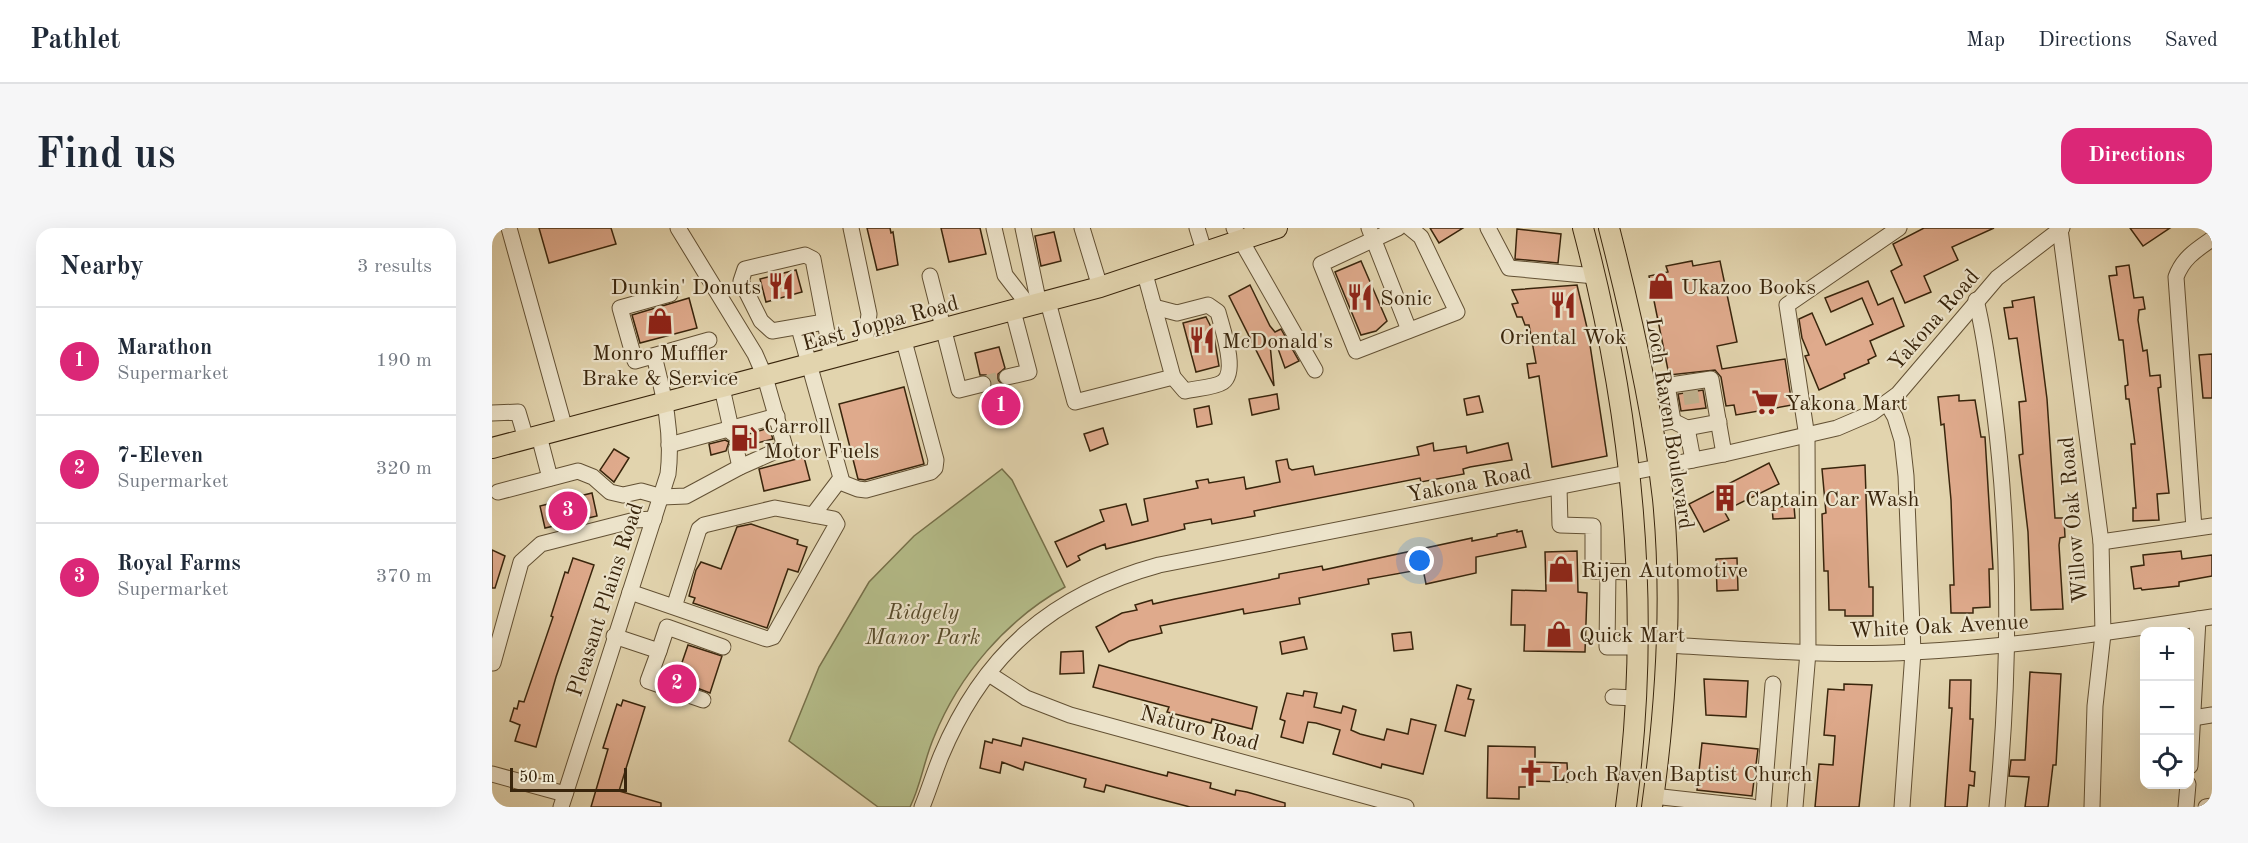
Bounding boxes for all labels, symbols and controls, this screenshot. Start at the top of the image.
text: Pathlet [30,27,121,55]
text: Map [1966,30,2005,51]
text: Directions [2038,30,2132,51]
text: Saved [2165,30,2218,51]
button: Directions [2061,128,2212,184]
text: Find us [36,135,175,177]
text: Nearby [60,254,144,280]
text: 3 results [357,257,432,277]
street label: Yakona Road [1885,266,1984,375]
restaurant icon: Dunkin' Donuts [766,271,796,301]
shop icon: Ukazoo Books [1646,271,1676,301]
place label: Dunkin' Donuts [611,277,761,299]
place label: Ukazoo Books [1681,277,1816,299]
restaurant icon: Sonic [1345,282,1375,312]
place label: Sonic [1380,288,1432,310]
restaurant icon: Oriental Wok [1548,290,1578,320]
street label: East Joppa Road [800,292,961,355]
shop icon: Monro Muffler Brake & Service [645,306,675,336]
street label: Loch Raven Boulevard [1641,316,1697,531]
restaurant icon: McDonald's [1187,325,1217,355]
place label: Oriental Wok [1500,327,1626,349]
place label: McDonald's [1222,331,1333,353]
text: Marathon [117,337,212,359]
place label: Monro Muffler Brake & Service [582,343,738,390]
text: 1 [74,351,85,371]
text: 190 m [376,351,432,371]
text: Supermarket [117,364,228,384]
pin: 1 [982,384,1020,429]
supermarket icon: Yakona Mart [1750,387,1780,417]
place label: Yakona Mart [1785,393,1908,415]
place label: Carroll Motor Fuels [764,416,879,463]
fuel station icon: Carroll Motor Fuels [729,423,759,453]
street label: Willow Oak Road [2056,436,2092,604]
text: 7-Eleven [117,445,203,467]
text: 2 [74,459,85,479]
text: 320 m [376,459,432,479]
street label: Yakona Road [1406,461,1533,507]
text: Supermarket [117,472,228,492]
building icon: Captain Car Wash [1710,483,1740,513]
pin: 3 [548,488,588,534]
place label: Captain Car Wash [1745,489,1919,511]
street label: Pleasant Plains Road [564,500,648,699]
your location [1405,546,1434,575]
text: Royal Farms [117,553,241,575]
shop icon: Rijen Automotive [1546,554,1576,584]
place label: Rijen Automotive [1581,560,1748,582]
text: 3 [74,567,85,587]
text: 370 m [376,567,432,587]
text: Supermarket [117,580,228,600]
park label: Ridgely Manor Park [864,602,981,649]
street label: White Oak Avenue [1849,611,2029,643]
shop icon: Quick Mart [1544,619,1574,649]
place label: Quick Mart [1579,625,1685,647]
map controls [2140,627,2194,789]
button: + [2140,627,2194,681]
pin: 2 [658,662,696,706]
button: − [2140,681,2194,735]
street label: Naturo Road [1138,702,1261,755]
button: locate [2140,735,2194,789]
church icon: Loch Raven Baptist Church [1516,758,1546,788]
place label: Loch Raven Baptist Church [1551,764,1813,786]
scale bar [510,765,627,792]
text: 50 m [519,770,555,786]

